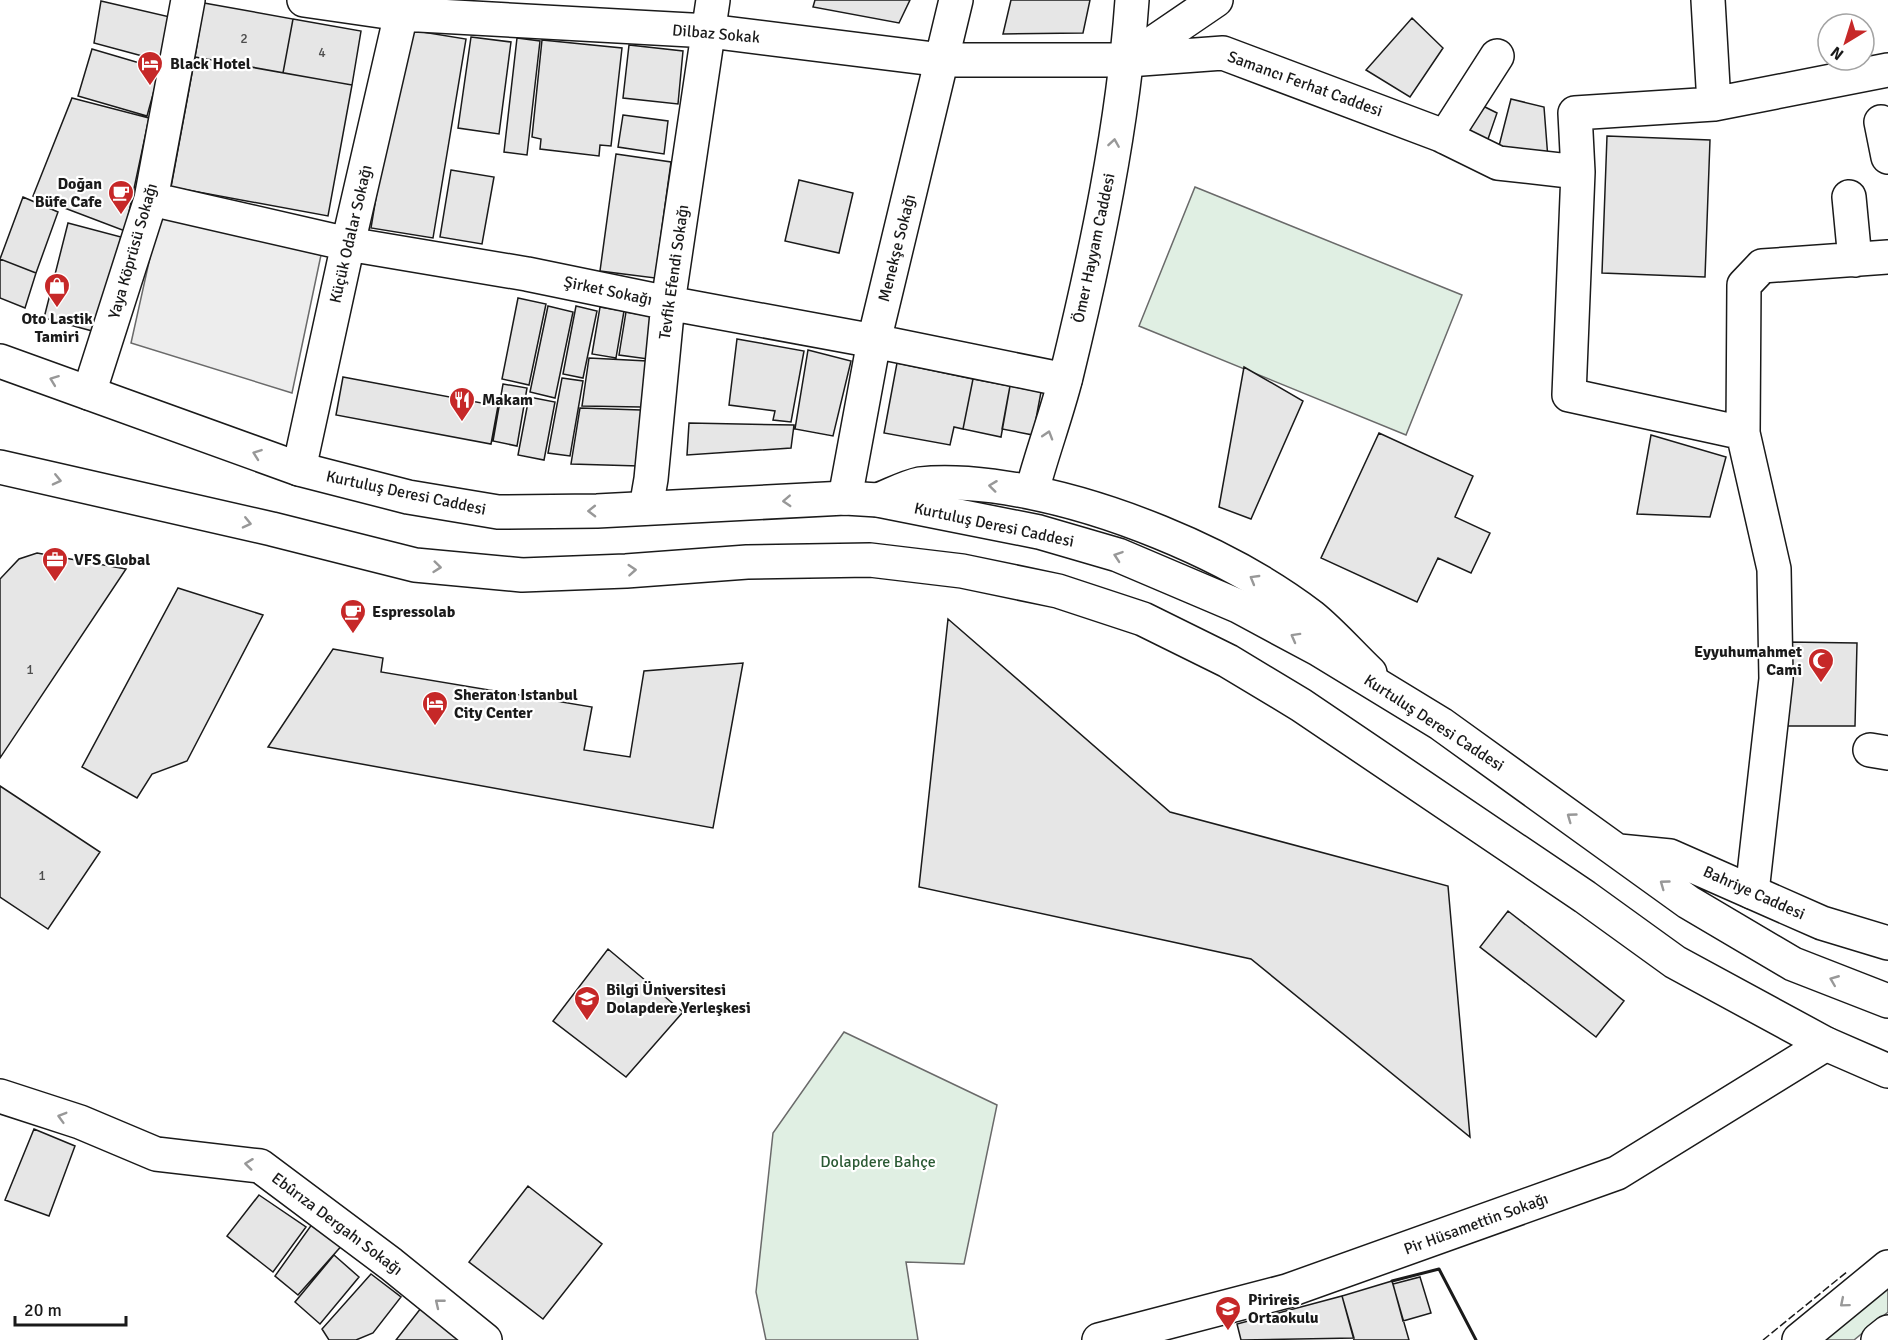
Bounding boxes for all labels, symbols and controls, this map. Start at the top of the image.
north arrow [1816,12,1876,72]
street label: Dilbaz Sokak [671,20,761,48]
house number: 2 [240,30,248,47]
text: N [1827,42,1848,64]
house number: 4 [318,44,326,61]
street label: Samancı Ferhat Caddesi [1225,47,1385,121]
hotel icon: Black Hotel [135,49,165,87]
place label: Black Hotel [170,54,251,74]
one-way arrow [1108,138,1120,147]
street label: Küçük Odalar Sokağı [325,163,377,305]
street label: Ömer Hayyam Caddesi [1068,171,1120,325]
place label: Doğan Büfe Cafe [35,174,102,212]
cafe icon: Doğan Büfe Cafe [106,178,136,216]
street label: Yaya Köprüsü Sokağı [104,181,162,321]
street label: Menekşe Sokağı [874,192,920,304]
street label: Tevfik Efendi Sokağı [655,203,693,341]
shop icon: Oto Lastik Tamiri [42,271,72,309]
street label: Şirket Sokağı [562,272,654,310]
place label: Oto Lastik Tamiri [21,309,93,347]
one-way arrow [49,375,60,388]
restaurant icon: Makam [447,385,477,423]
place label: Makam [482,390,533,410]
one-way arrow [1041,430,1053,441]
one-way arrow [252,449,263,461]
street label: Kurtuluş Deresi Caddesi [324,466,488,520]
one-way arrow [52,473,62,486]
one-way arrow [989,481,998,493]
one-way arrow [782,494,791,507]
street label: Kurtuluş Deresi Caddesi [912,498,1076,552]
one-way arrow [587,504,596,517]
one-way arrow [242,516,252,529]
office icon: VFS Global [40,545,70,583]
place label: VFS Global [74,550,150,570]
one-way arrow [1113,550,1124,563]
one-way arrow [432,560,442,573]
one-way arrow [627,564,636,577]
one-way arrow [1250,575,1260,587]
cafe icon: Espressolab [338,597,368,635]
place label: Espressolab [372,602,456,622]
one-way arrow [1291,633,1301,644]
place label: Eyyuhumahmet Cami [1694,642,1802,680]
mosque icon: Eyyuhumahmet Cami [1806,646,1836,684]
house number: 1 [26,661,34,678]
street label: Kurtuluş Deresi Caddesi [1360,670,1508,776]
place label: Sheraton Istanbul City Center [454,685,578,723]
hotel icon: Sheraton Istanbul City Center [420,689,450,727]
one-way arrow [1567,813,1578,824]
street label: Bahriye Caddesi [1700,862,1808,924]
house number: 1 [38,867,46,884]
one-way arrow [1660,880,1671,891]
one-way arrow [1829,975,1840,987]
place label: Bilgi Üniversitesi Dolapdere Yerleşkesi [606,980,751,1018]
school or university icon: Bilgi Üniversitesi Dolapdere Yerleşkesi [572,984,602,1022]
one-way arrow [57,1112,68,1124]
park label: Dolapdere Bahçe [820,1152,936,1172]
one-way arrow [244,1159,254,1171]
street label: Ebûrıza Dergahı Sokağı [268,1168,406,1280]
street label: Pir Hüsamettin Sokağı [1401,1189,1551,1259]
scale bar [15,1289,126,1327]
place label: Pirireis Ortaokulu [1248,1290,1319,1328]
school or university icon: Pirireis Ortaokulu [1213,1294,1243,1332]
one-way arrow [1840,1296,1851,1307]
text: 20 m [24,1299,62,1321]
one-way arrow [435,1300,446,1311]

